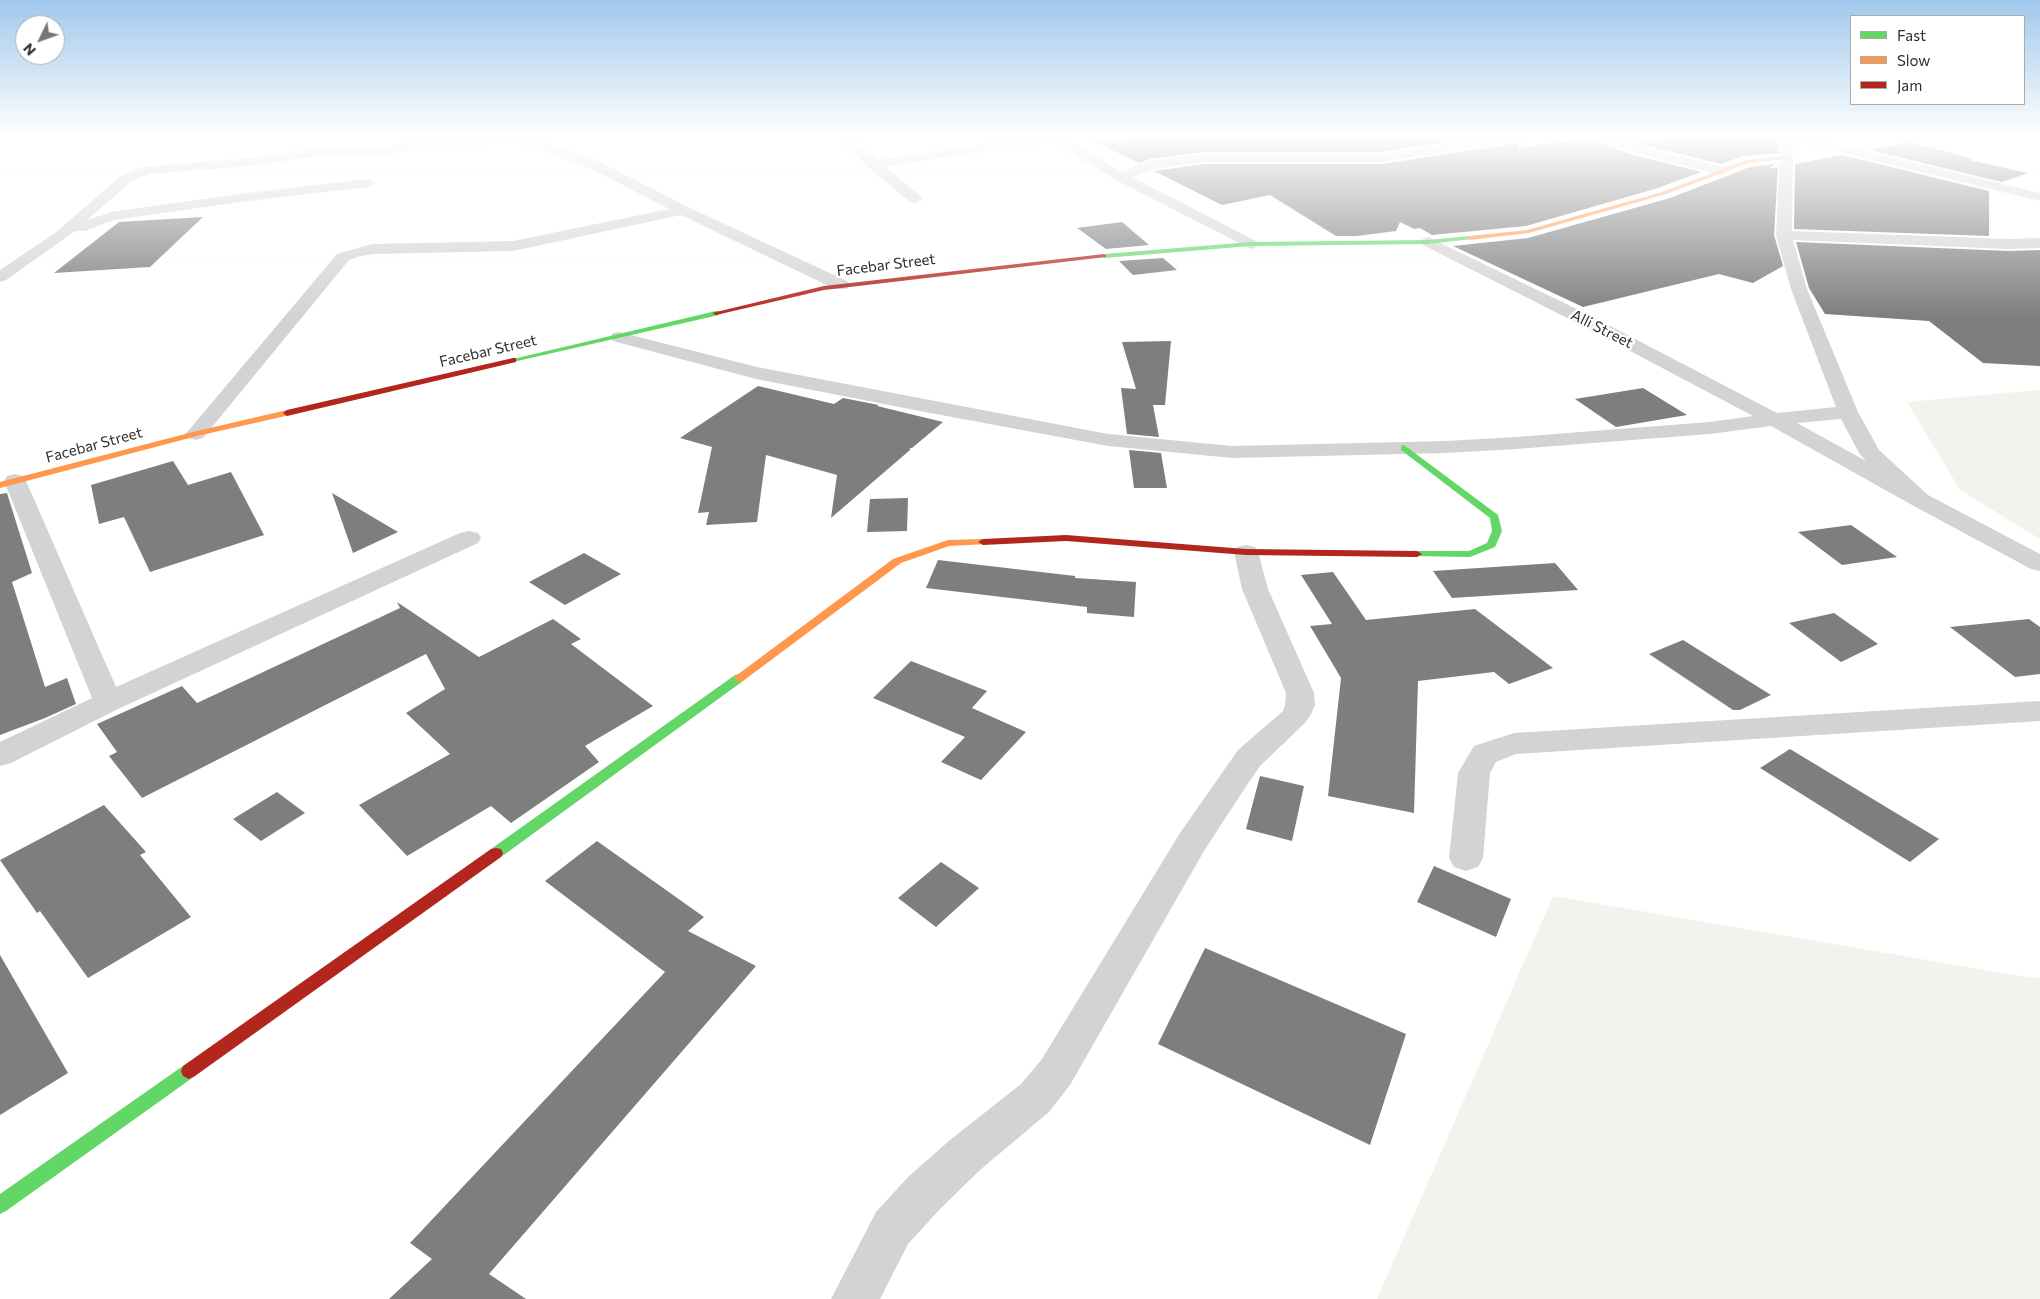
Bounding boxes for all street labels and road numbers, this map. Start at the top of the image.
street label: Facebar Street [836,250,936,280]
street label: Alli Street [1568,306,1636,352]
street label: Facebar Street [438,331,538,371]
street label: Facebar Street [44,423,144,467]

